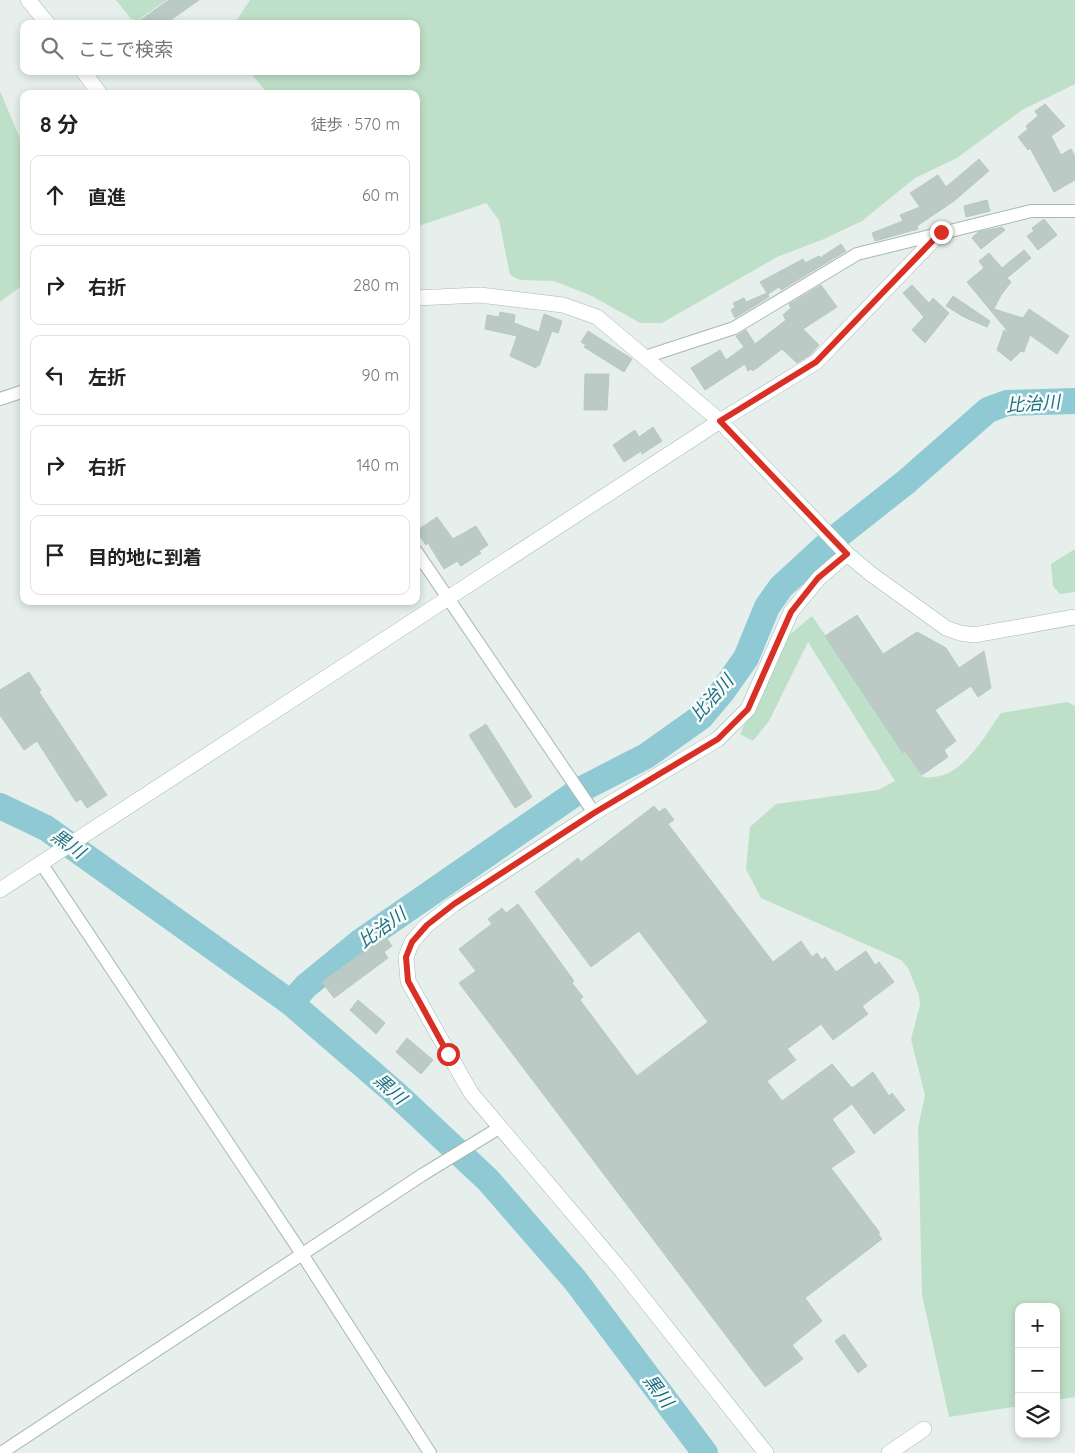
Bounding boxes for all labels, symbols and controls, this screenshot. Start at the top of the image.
search box [20,20,420,75]
icon: search [38,34,66,62]
text: ここで検索 [78,37,173,61]
text: 8 分 [40,111,78,137]
text: 徒歩 · 570 m [311,114,400,134]
icon: ahead [41,181,69,209]
text: 直進 [88,185,126,209]
text: 60 m [362,185,399,205]
route end [930,221,953,244]
icon: right [41,271,69,299]
text: 右折 [88,275,126,299]
text: 280 m [353,275,399,295]
icon: left [41,361,69,389]
text: 左折 [88,365,126,389]
text: 90 m [362,365,399,385]
water label: 比治川 [1005,390,1063,417]
icon: right [41,451,69,479]
text: 右折 [88,455,126,479]
text: 140 m [356,455,399,475]
icon: arrive [41,541,69,569]
text: 目的地に到着 [88,545,202,569]
water label: 比治川 [685,668,739,726]
water label: 黒川 [47,824,91,864]
water label: 比治川 [353,901,412,953]
route start [437,1043,460,1066]
water label: 黒川 [369,1068,413,1111]
map controls [1015,1303,1060,1438]
button: + [1015,1303,1060,1348]
button: − [1015,1348,1060,1393]
water label: 黒川 [638,1369,680,1414]
button: layers [1015,1393,1060,1438]

